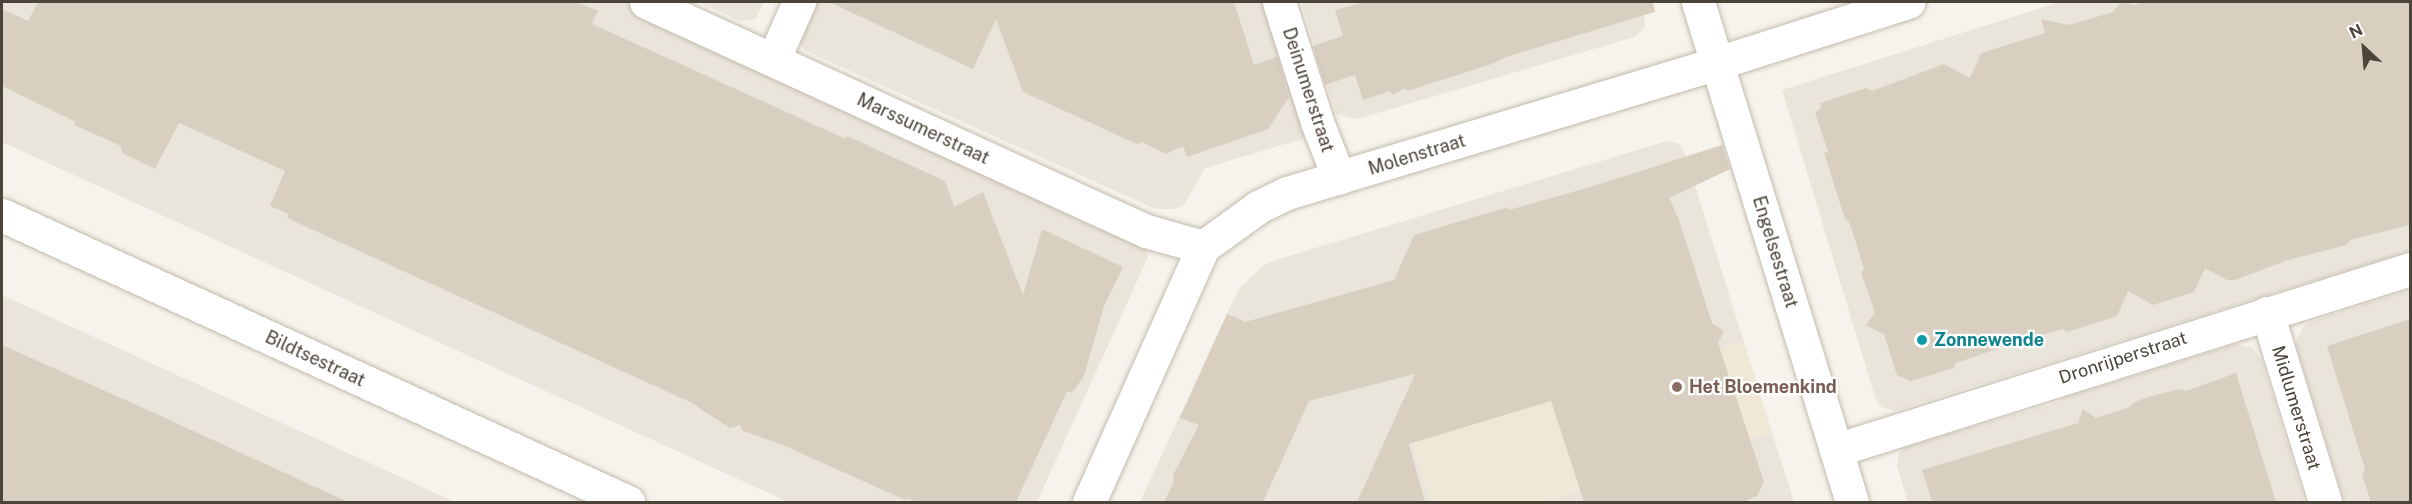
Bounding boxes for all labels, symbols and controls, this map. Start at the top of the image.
north arrow [2334,18,2394,78]
text: N [2346,20,2366,43]
street label: Deinumerstraat [1278,25,1338,155]
street label: Marssumerstraat [853,89,993,169]
street label: Molenstraat [1366,130,1468,180]
street label: Engelsestraat [1748,193,1802,311]
street label: Bildtsestraat [262,326,368,392]
street label: Dronrijperstraat [2056,327,2190,389]
place label: Zonnewende [1934,329,2044,351]
marker: Zonnewende [1915,333,1929,347]
street label: Midlumerstraat [2267,343,2325,473]
place label: Het Bloemenkind [1689,376,1837,398]
marker: Het Bloemenkind [1670,380,1684,394]

